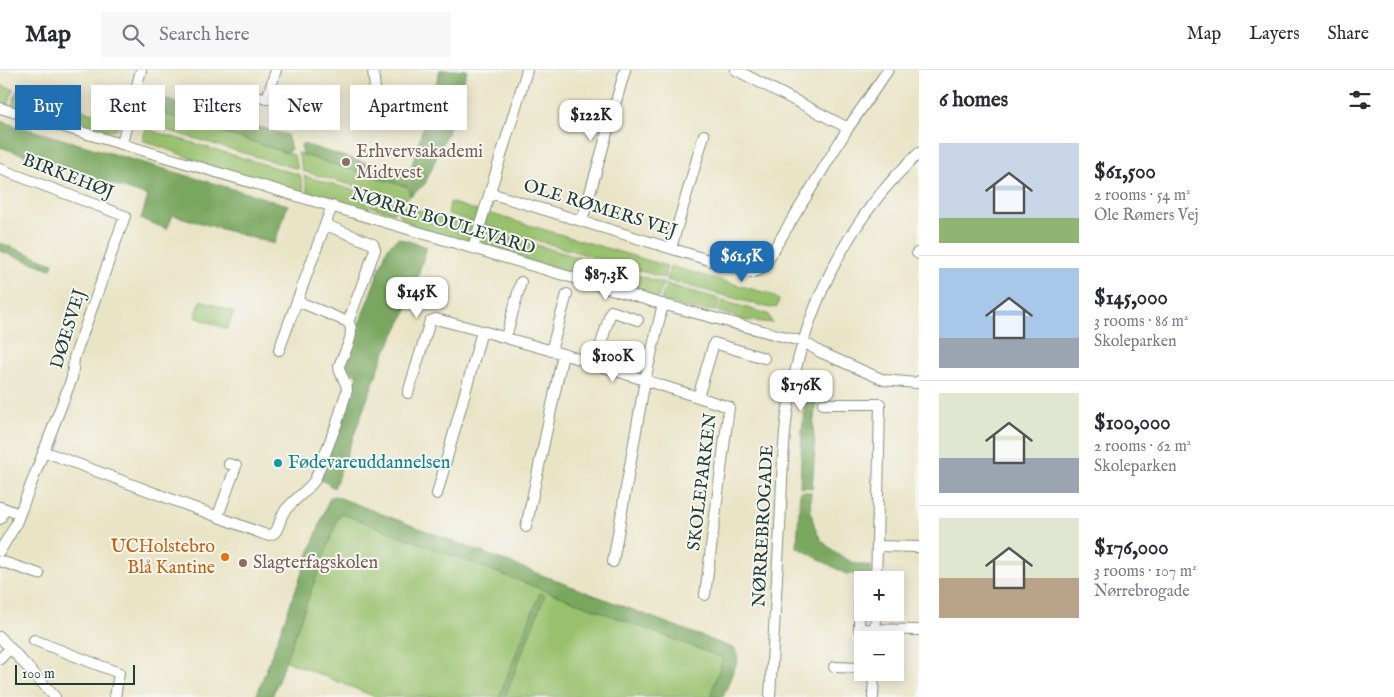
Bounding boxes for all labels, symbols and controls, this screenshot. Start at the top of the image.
search box [101,12,451,57]
text: Map [25,19,71,50]
icon: search [119,21,147,49]
text: Search here [159,23,250,47]
text: Map [1187,23,1221,46]
text: Layers [1249,23,1300,46]
text: Share [1328,23,1369,46]
chip: Buy [15,85,81,130]
chip: Rent [91,85,165,130]
chip: Filters [175,85,259,130]
chip: New [269,85,340,130]
chip: Apartment [350,85,467,130]
icon: filters [1346,86,1374,114]
text: 6 homes [939,87,1008,114]
pin: $122K [556,100,626,142]
text: $122K [570,106,612,126]
place label: Erhvervsakademi Midtvest [356,141,483,185]
street label: BIRKEHØJ [19,149,118,205]
marker: Erhvervsakademi Midtvest [340,156,352,168]
text: $61,500 [1094,159,1156,186]
icon: home [979,163,1039,223]
street label: OLE RØMERS VEJ [520,175,680,244]
street label: NØRRE BOULEVARD [348,183,538,261]
text: 2 rooms · 54 m² [1094,186,1191,206]
text: Ole Rømers Vej [1094,206,1199,226]
pin: $61.5K [701,240,783,283]
text: $61.5K [721,247,763,267]
pin: $87.3K [565,258,647,301]
text: $87.3K [584,265,628,285]
pin: $145K [382,276,452,319]
text: $145K [397,283,437,303]
text: $145,000 [1094,285,1168,312]
street label: DØESVEJ [46,286,92,372]
icon: home [979,288,1039,348]
text: 3 rooms · 86 m² [1094,312,1188,332]
text: Skoleparken [1094,332,1177,352]
pin: $100K [578,340,648,383]
text: $100K [592,347,634,367]
pin: $176K [766,370,836,412]
text: $176K [781,376,821,396]
text: $100,000 [1094,410,1171,437]
street label: SKOLEPARKEN [683,411,723,552]
icon: home [979,413,1039,473]
text: 2 rooms · 62 m² [1094,437,1191,457]
street label: NØRREBROGADE [748,444,780,608]
place label: Fødevareuddannelsen [288,452,451,475]
marker: Fødevareuddannelsen [272,457,284,469]
text: Skoleparken [1094,457,1177,477]
text: $176,000 [1094,535,1169,562]
place label: UCHolstebro Blå Kantine [111,536,215,580]
icon: home [979,538,1039,598]
marker: UCHolstebro Blå Kantine [219,551,231,563]
place label: Slagterfagskolen [253,552,378,575]
marker: Slagterfagskolen [237,557,249,569]
text: 3 rooms · 107 m² [1094,562,1197,582]
map controls [854,571,904,681]
button: + [854,571,904,621]
text: Nørrebrogade [1094,582,1190,602]
button: − [854,631,904,681]
scale bar [15,662,135,685]
text: 100 m [22,665,55,683]

